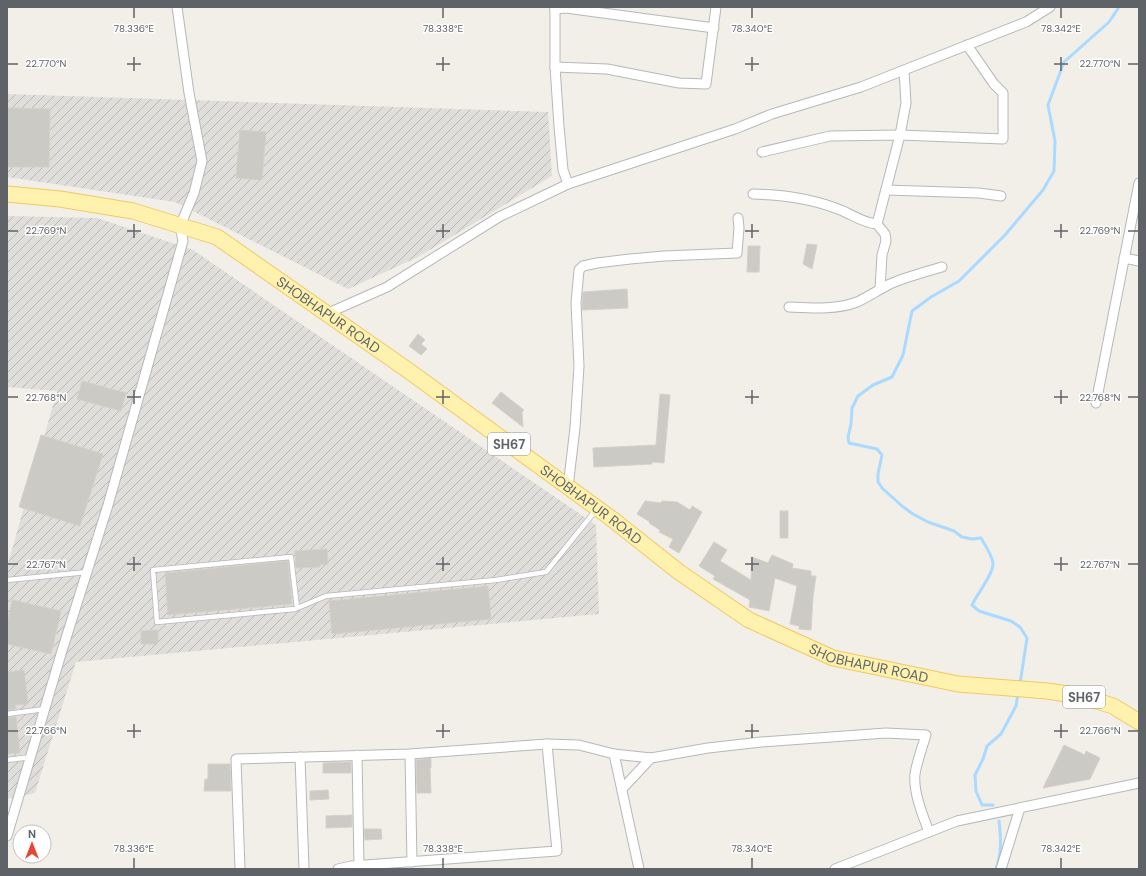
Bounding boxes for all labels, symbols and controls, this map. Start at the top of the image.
text: 78.336°E [114,22,155,35]
text: 78.338°E [423,22,463,35]
text: 78.340°E [731,22,773,35]
text: 78.342°E [1041,22,1081,35]
text: 22.770°N [26,57,67,70]
text: 22.770°N [1080,57,1121,70]
text: 22.769°N [26,224,67,237]
text: 22.769°N [1080,224,1121,237]
street label: SHOBHAPUR ROAD [273,272,384,357]
text: 22.768°N [26,391,67,404]
text: 22.768°N [1080,391,1121,404]
road number: SH67 [488,433,530,455]
street label: SHOBHAPUR ROAD [537,461,646,548]
text: 22.767°N [26,558,66,571]
text: 22.767°N [1080,558,1120,571]
street label: SHOBHAPUR ROAD [806,639,930,687]
road number: SH67 [1063,686,1105,708]
text: 22.766°N [25,724,67,737]
text: 22.766°N [1079,724,1121,737]
north arrow [12,824,52,864]
text: N [28,827,36,841]
text: 78.336°E [114,842,155,855]
text: 78.338°E [423,842,463,855]
text: 78.340°E [731,842,773,855]
text: 78.342°E [1041,842,1081,855]

